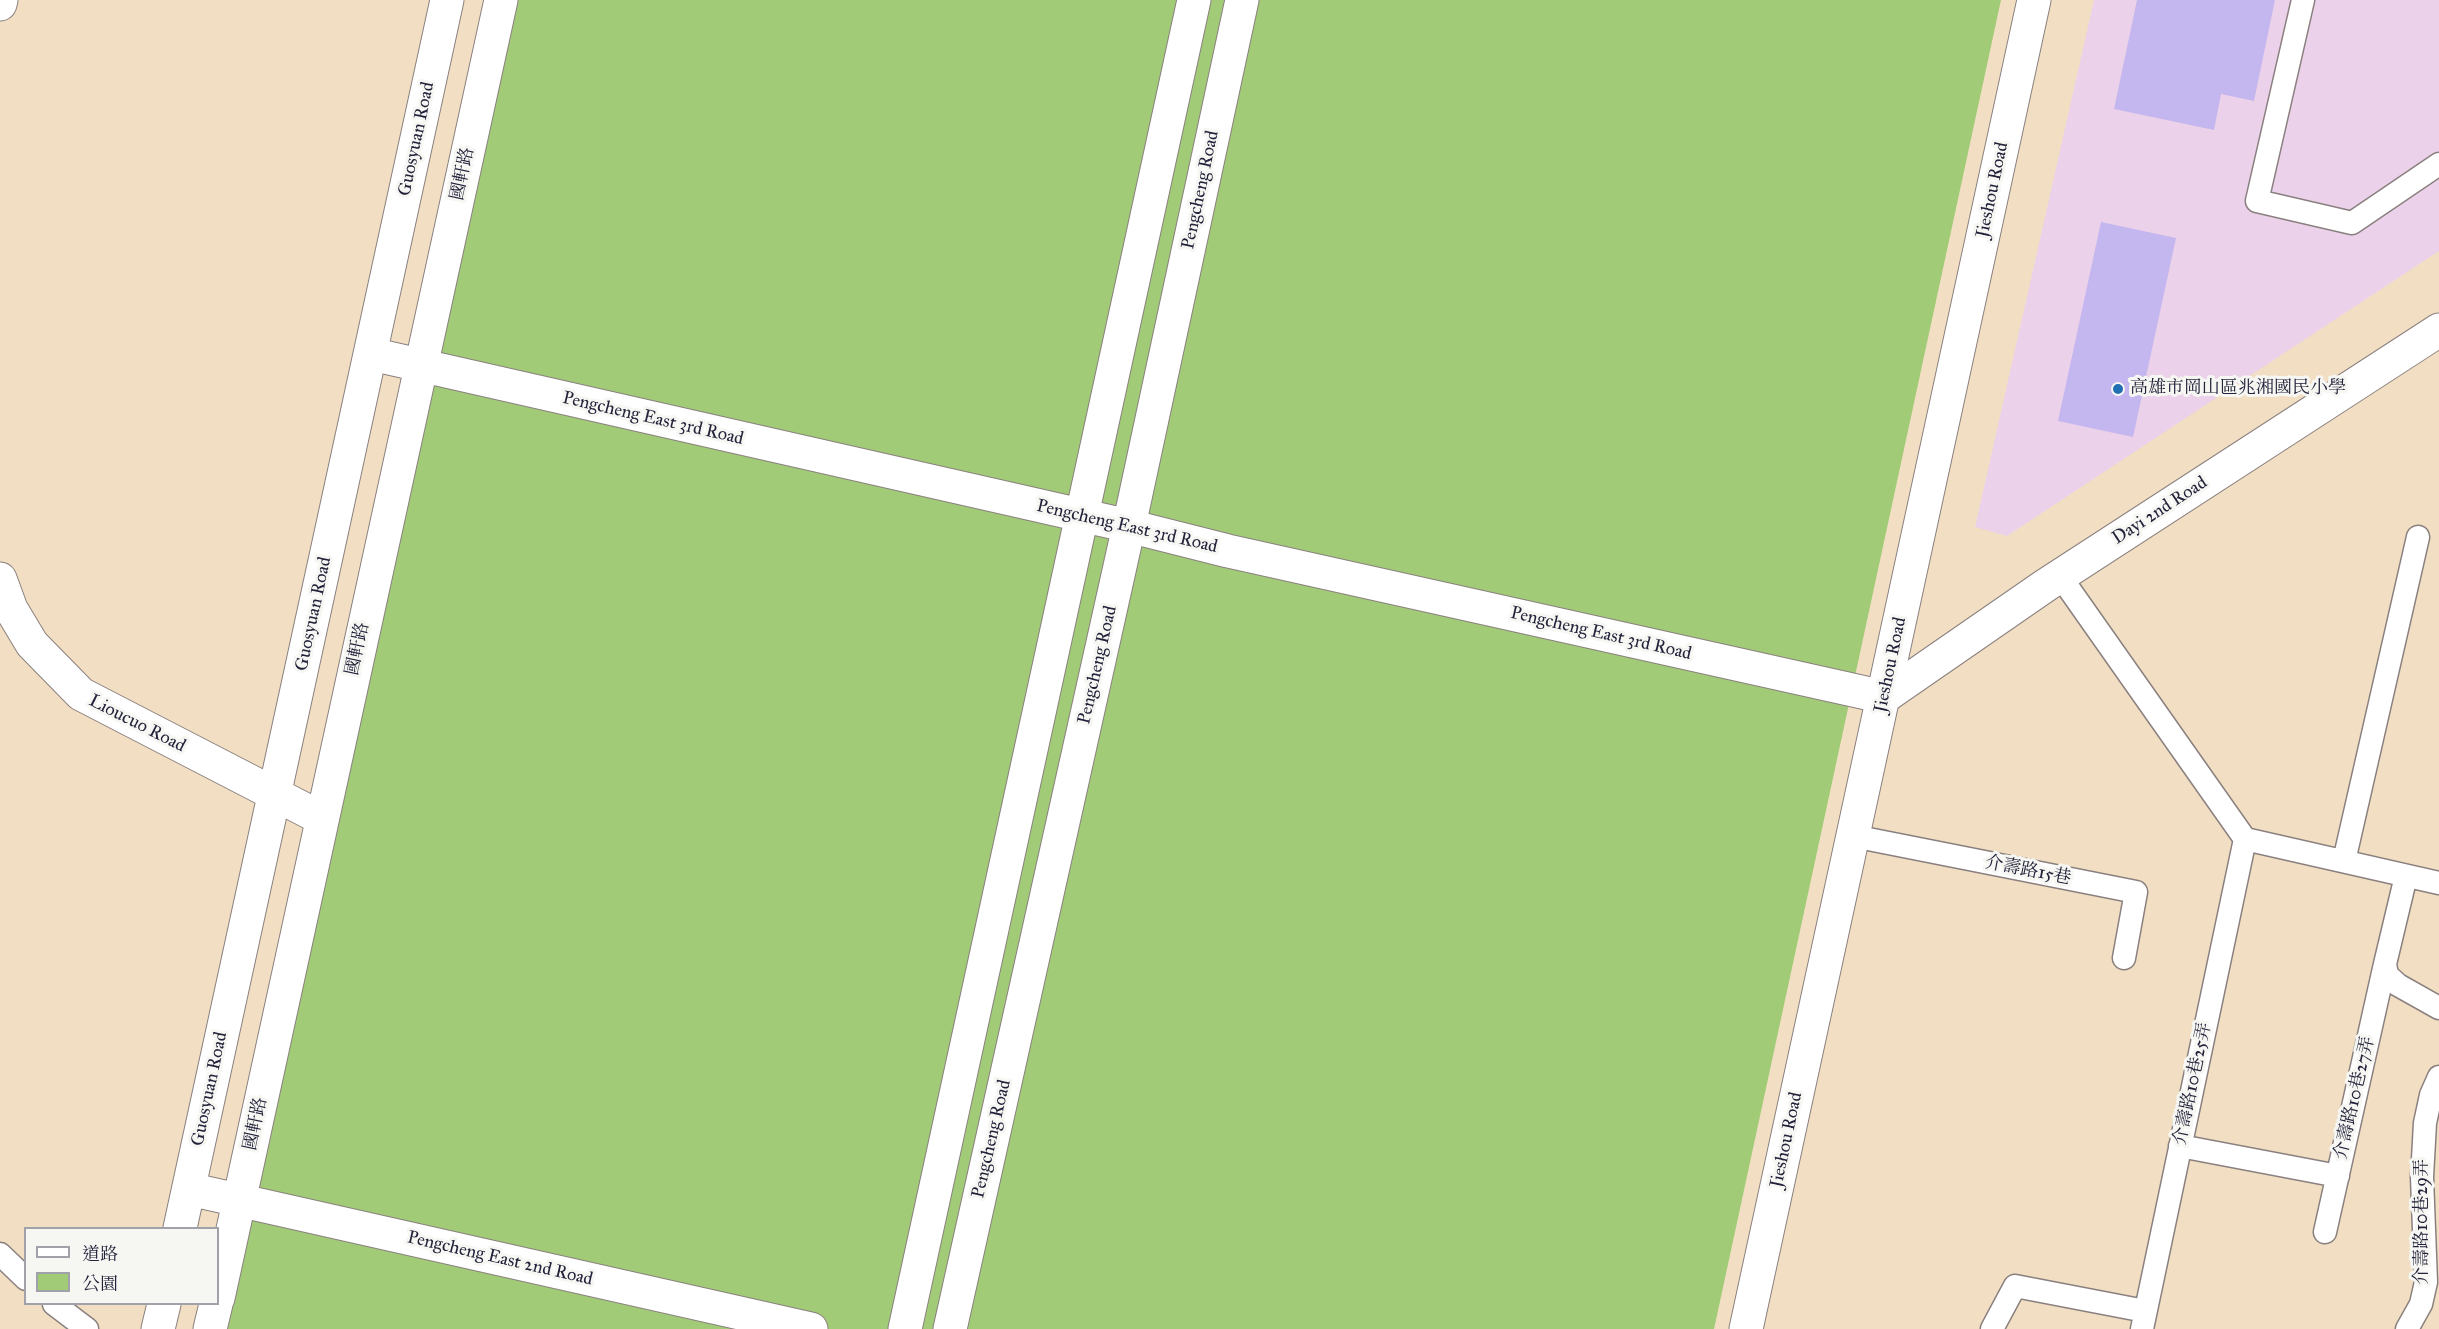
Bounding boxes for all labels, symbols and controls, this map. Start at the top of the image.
street label: Guosyuan Road [394,80,440,198]
street label: Pengcheng Road [1178,129,1224,251]
street label: Jieshou Road [1972,140,2014,240]
street label: 國軒路 [447,145,479,203]
place label: 高雄市岡山區兆湘國民小學 [2130,378,2346,400]
marker: 高雄市岡山區兆湘國民小學 [2111,382,2125,396]
street label: Pengcheng East 3rd Road [560,388,746,450]
street label: Dayi 2nd Road [2109,472,2211,550]
street label: Pengcheng East 3rd Road [1034,496,1220,558]
street label: Guosyuan Road [291,555,337,673]
street label: Pengcheng East 3rd Road [1508,603,1694,665]
street label: Pengcheng Road [1074,604,1122,726]
street label: Jieshou Road [1870,615,1912,715]
street label: 國軒路 [342,620,374,678]
street label: Lioucuo Road [85,690,189,758]
street label: 介壽路15巷 [1983,852,2073,890]
street label: 介壽路10巷25弄 [2169,1021,2217,1147]
street label: Guosyuan Road [187,1030,233,1148]
street label: 介壽路10巷27弄 [2330,1034,2380,1162]
street label: Pengcheng Road [968,1078,1016,1200]
street label: Jieshou Road [1766,1090,1808,1190]
street label: 國軒路 [240,1095,272,1153]
street label: 介壽路10巷29弄 [2412,1159,2434,1285]
legend [24,1227,219,1305]
street label: Pengcheng East 2nd Road [405,1227,595,1291]
text: 道路 [82,1243,118,1265]
text: 公園 [82,1273,118,1295]

